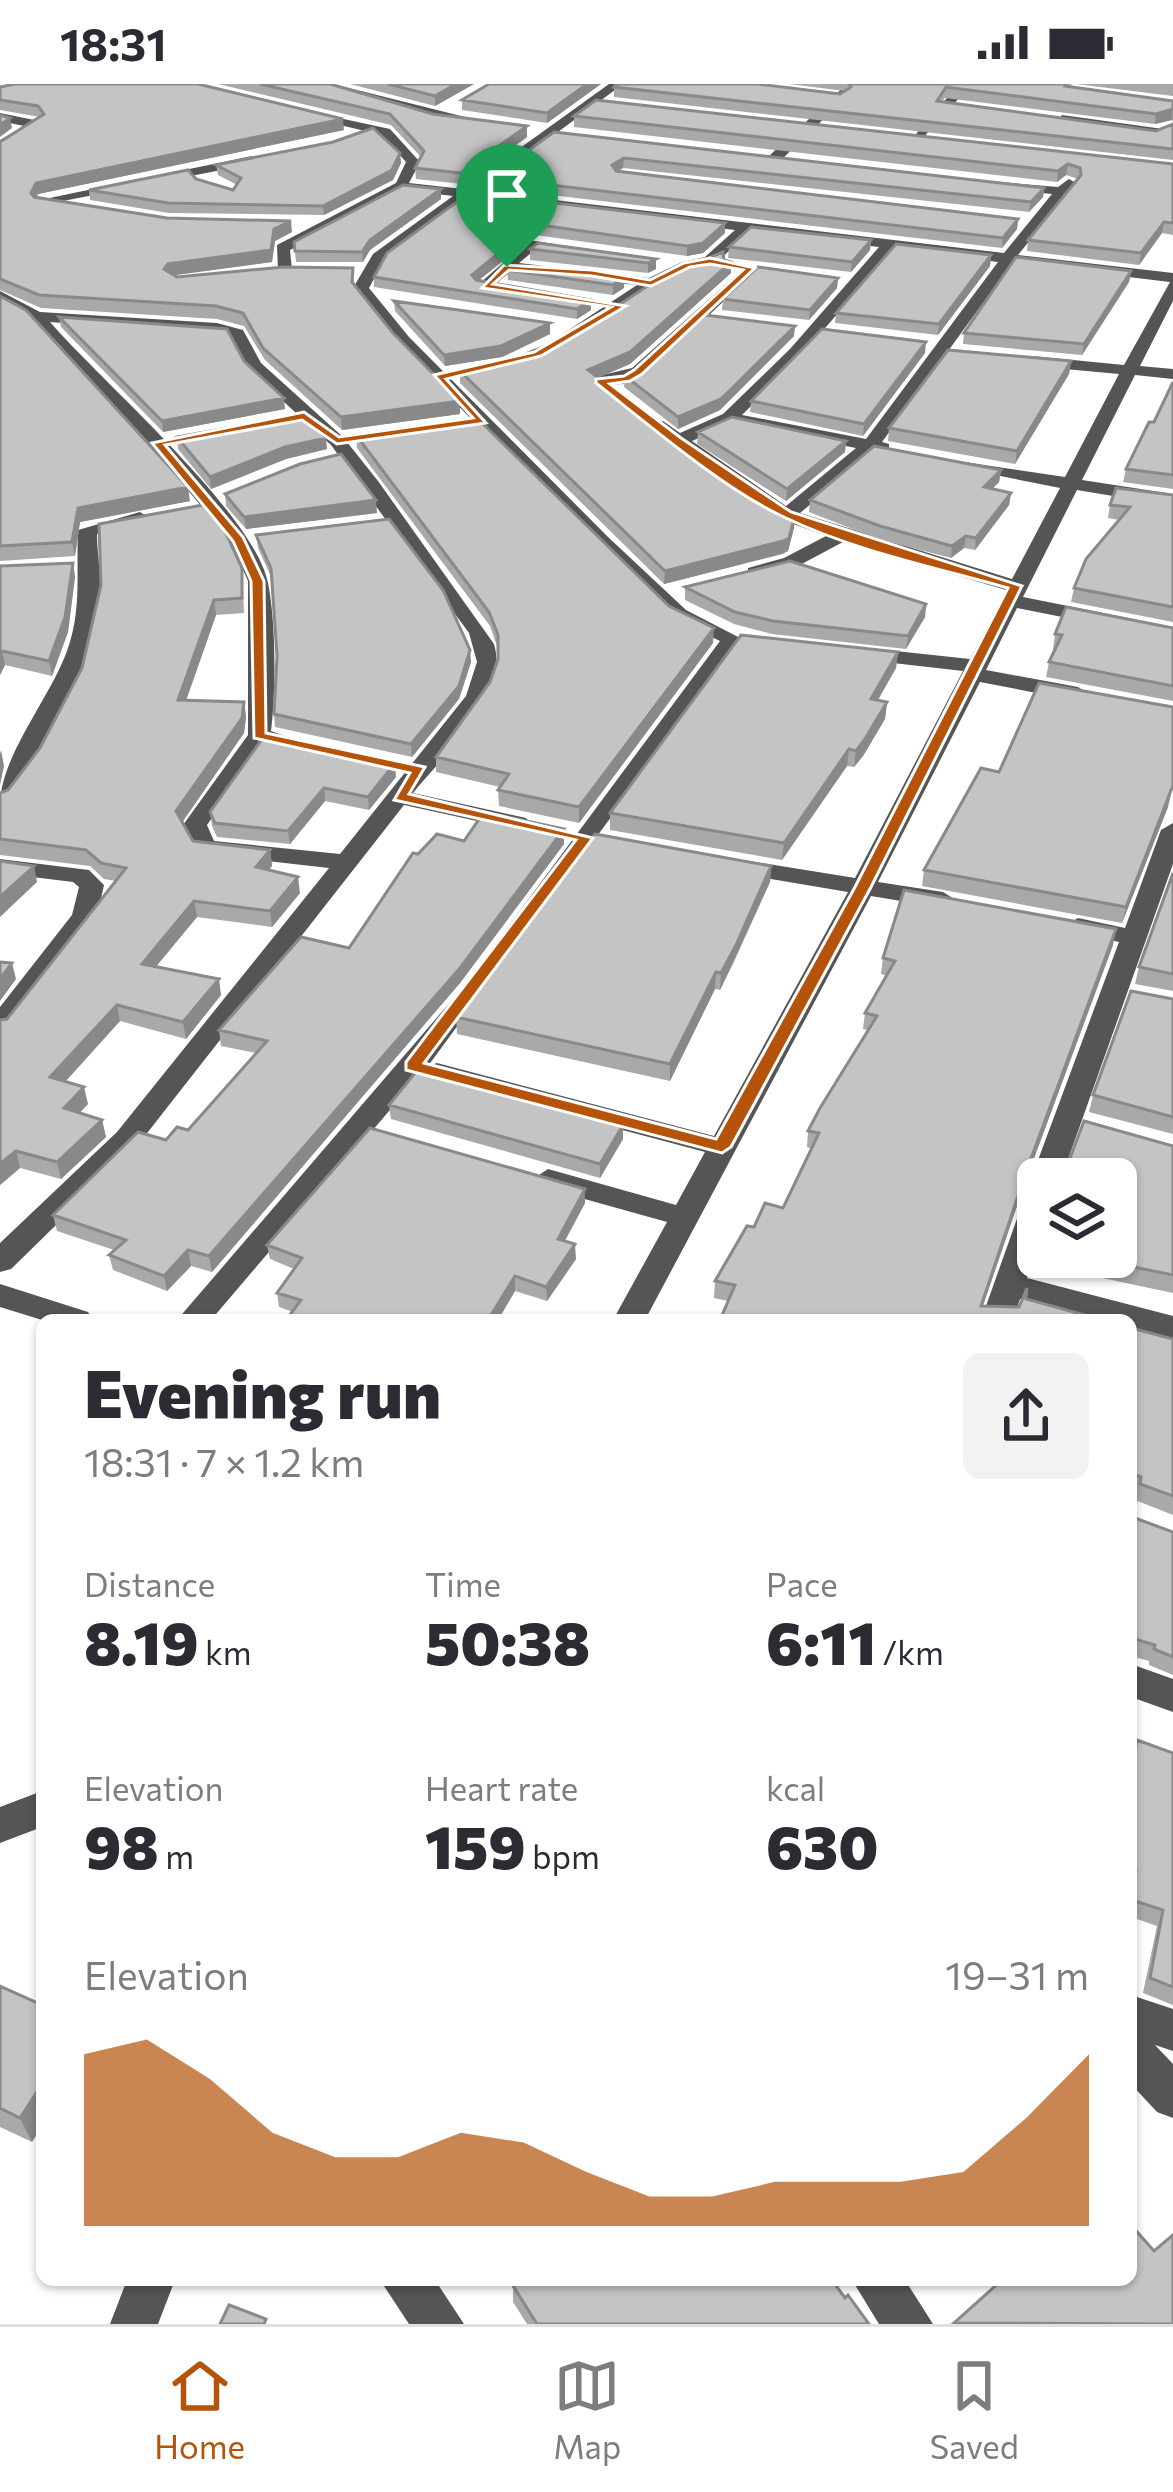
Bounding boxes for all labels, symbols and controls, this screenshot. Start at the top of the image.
text: 18:31 [60,15,167,70]
pin [456,144,558,267]
icon: arrive [474,162,540,228]
map controls [1017,1158,1137,1278]
button: layers [1017,1158,1137,1278]
text: Evening run [84,1351,441,1432]
button: share [963,1353,1089,1479]
text: 18:31 · 7 × 1.2 km [84,1437,364,1485]
text: Distance [84,1563,215,1604]
text: Time [425,1563,501,1604]
text: Pace [766,1563,838,1604]
text: 8.19 [84,1604,199,1677]
text: 50:38 [425,1604,590,1677]
text: 6:11 [766,1604,876,1677]
text: km [199,1631,252,1672]
text: /km [876,1631,944,1672]
text: Elevation [84,1767,223,1808]
text: Heart rate [425,1767,578,1808]
text: kcal [766,1767,825,1808]
text: 98 [84,1808,159,1881]
text: 159 [425,1808,526,1881]
text: 630 [766,1808,879,1881]
text: m [159,1835,194,1876]
text: bpm [526,1835,600,1876]
text: Elevation [84,1950,249,1998]
text: 19–31 m [945,1950,1089,1998]
tab: Home [154,2353,245,2466]
tab: Map [553,2353,621,2466]
tab: Saved [930,2353,1019,2466]

